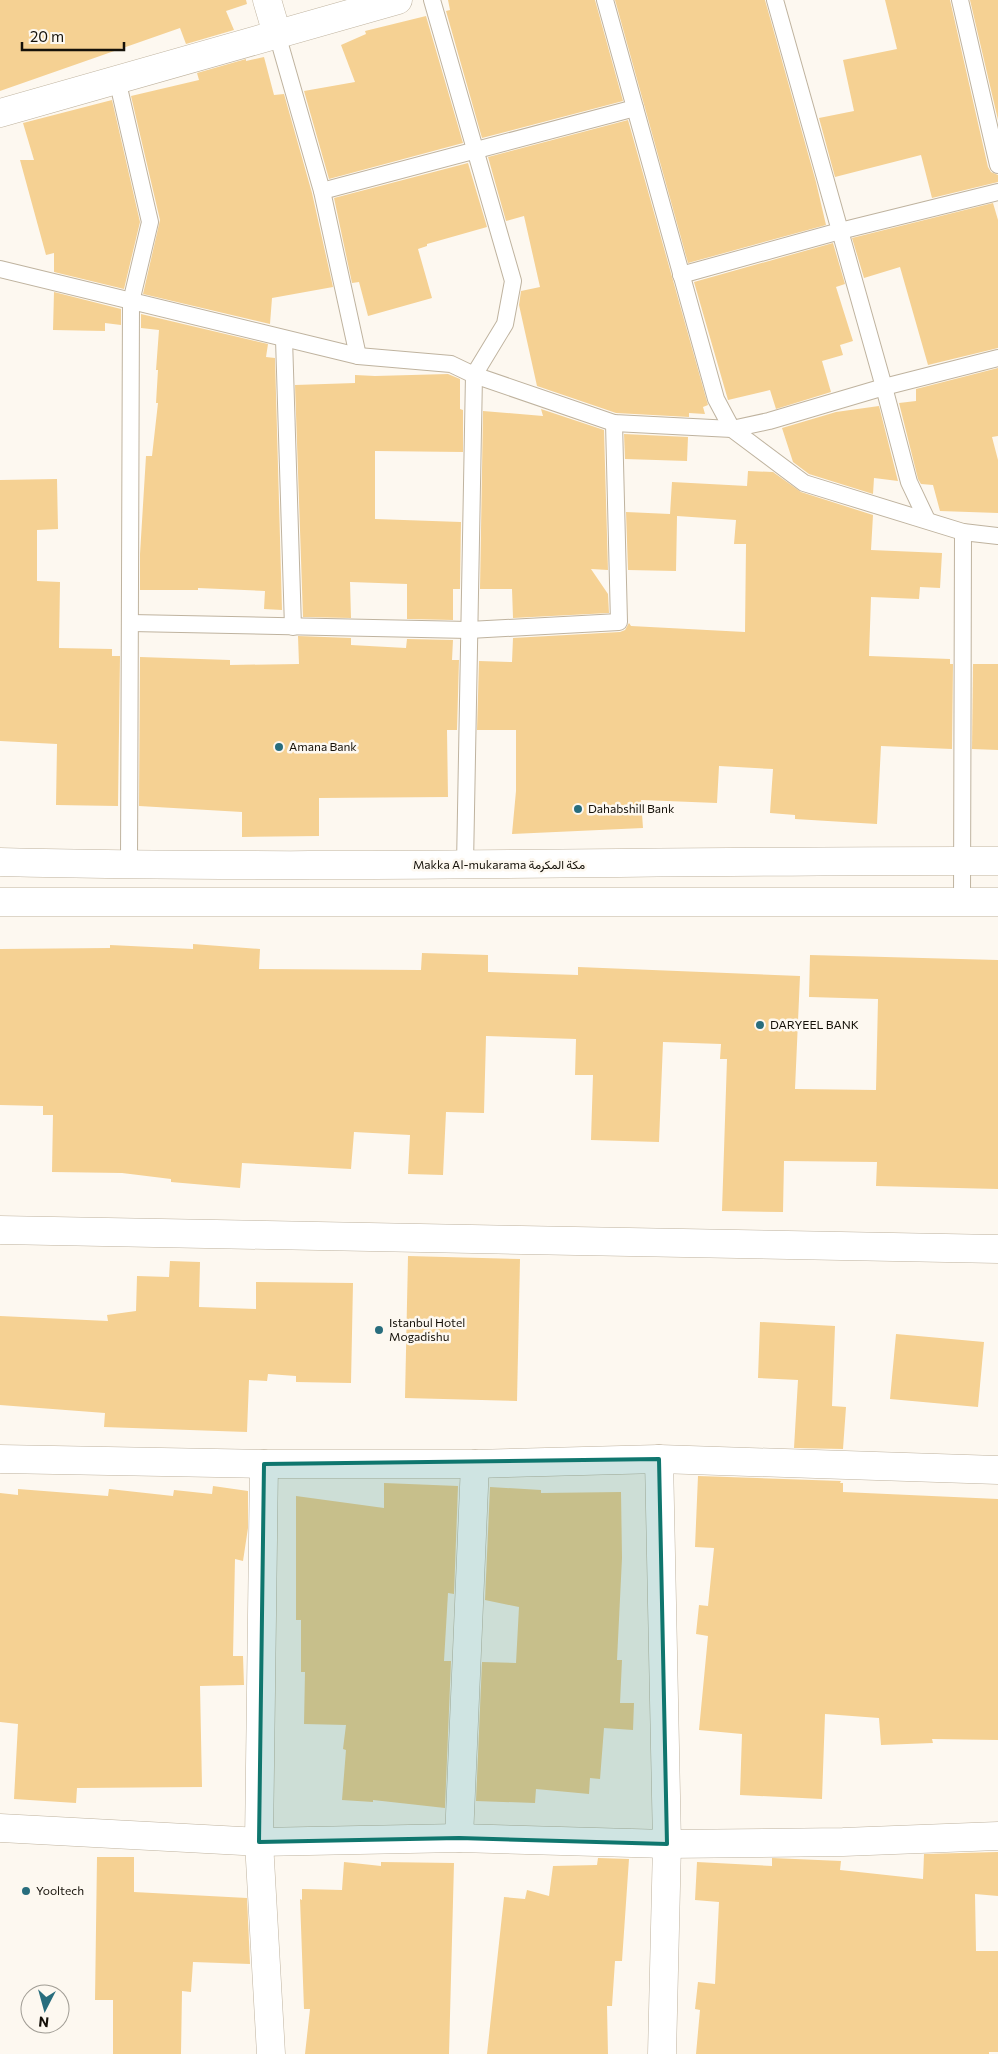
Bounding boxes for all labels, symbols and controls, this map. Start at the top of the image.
scale bar [22,20,125,52]
text: 20 m [30,27,64,45]
place label: Amana Bank [289,739,357,753]
marker: Amana Bank [273,741,285,753]
place label: Dahabshill Bank [588,801,675,815]
marker: Dahabshill Bank [572,803,584,815]
street label: Makka Al-mukarama مكة المكرمة [413,857,585,873]
place label: DARYEEL BANK [770,1017,859,1031]
marker: DARYEEL BANK [754,1019,766,1031]
place label: Istanbul Hotel Mogadishu [389,1315,465,1343]
marker: Istanbul Hotel Mogadishu [373,1324,385,1336]
place label: Yooltech [36,1883,84,1897]
marker: Yooltech [20,1885,32,1897]
north arrow [20,1984,70,2034]
text: N [37,2013,50,2031]

